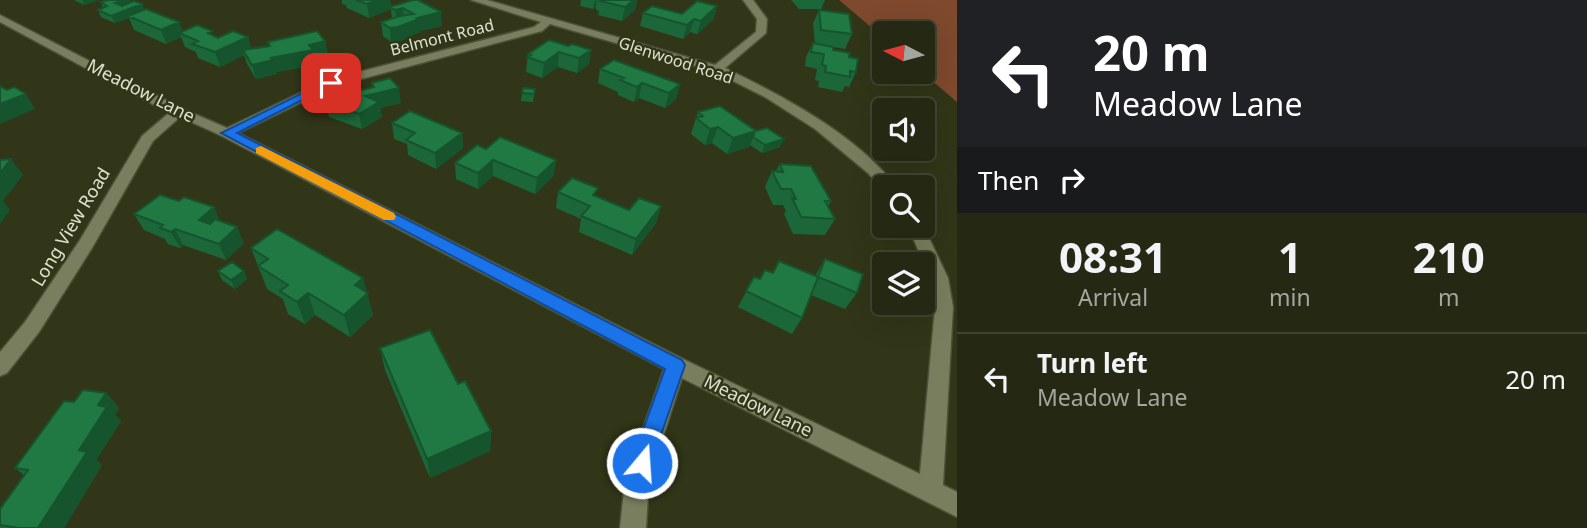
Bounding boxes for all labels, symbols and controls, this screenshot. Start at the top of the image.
street label: Belmont Road [388,13,496,61]
text: 20 m [1093,19,1210,85]
north arrow [872,21,934,84]
map controls [872,21,935,315]
icon: left [978,28,1069,119]
street label: Glenwood Road [616,31,736,89]
street label: Meadow Lane [84,53,199,128]
pin [301,53,361,113]
icon: arrive [312,64,350,102]
text: Meadow Lane [1093,82,1302,125]
button: sound [872,98,935,161]
icon: right [1053,161,1091,199]
text: Then [978,162,1039,198]
street label: Long View Road [25,163,115,290]
button: search [872,175,935,238]
text: 08:31 [1059,228,1167,285]
text: 1 [1278,228,1302,285]
text: 210 [1413,228,1485,285]
button: layers [872,252,935,315]
text: Arrival [1078,281,1148,313]
text: min [1269,281,1311,313]
text: m [1438,281,1460,313]
text: Turn left [1037,345,1148,381]
icon: left [978,360,1016,398]
text: 20 m [1505,361,1566,397]
street label: Meadow Lane [700,368,817,442]
text: Meadow Lane [1037,381,1188,413]
position arrow [605,426,679,500]

